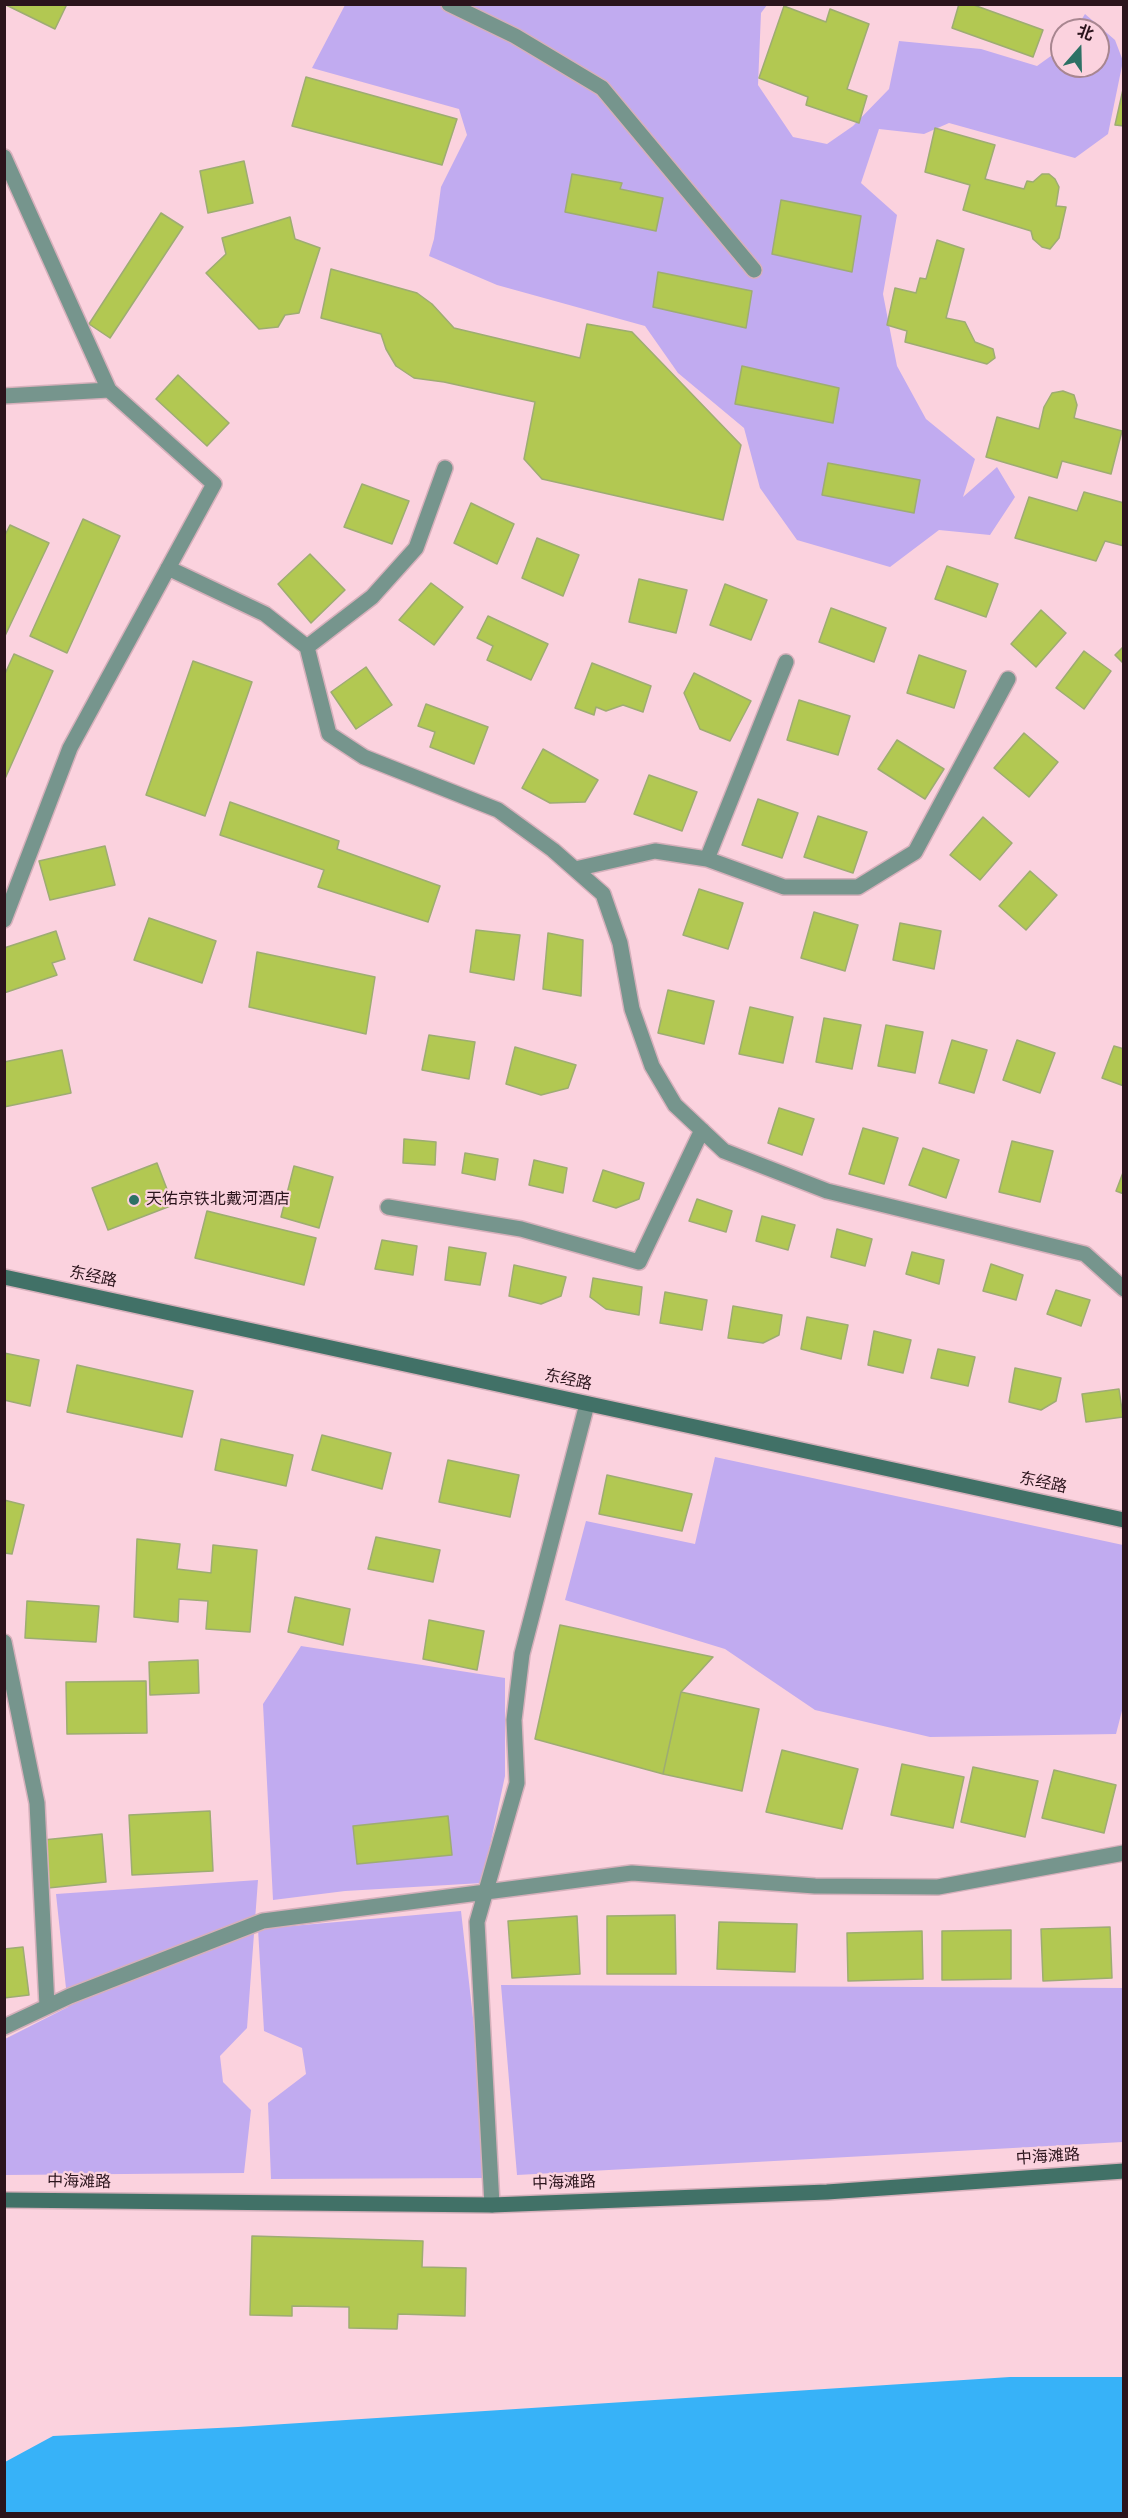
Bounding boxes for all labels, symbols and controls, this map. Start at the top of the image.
north arrow [1050,18,1110,78]
text: 北 [1074,20,1097,46]
place label: 天佑京铁北戴河酒店 [146,1190,290,1210]
marker: 天佑京铁北戴河酒店 [127,1193,141,1207]
street label: 东经路 [68,1264,118,1292]
street label: 东经路 [543,1367,593,1395]
street label: 东经路 [1018,1470,1068,1498]
street label: 中海滩路 [1015,2146,1081,2170]
street label: 中海滩路 [47,2173,111,2193]
street label: 中海滩路 [532,2173,596,2195]

